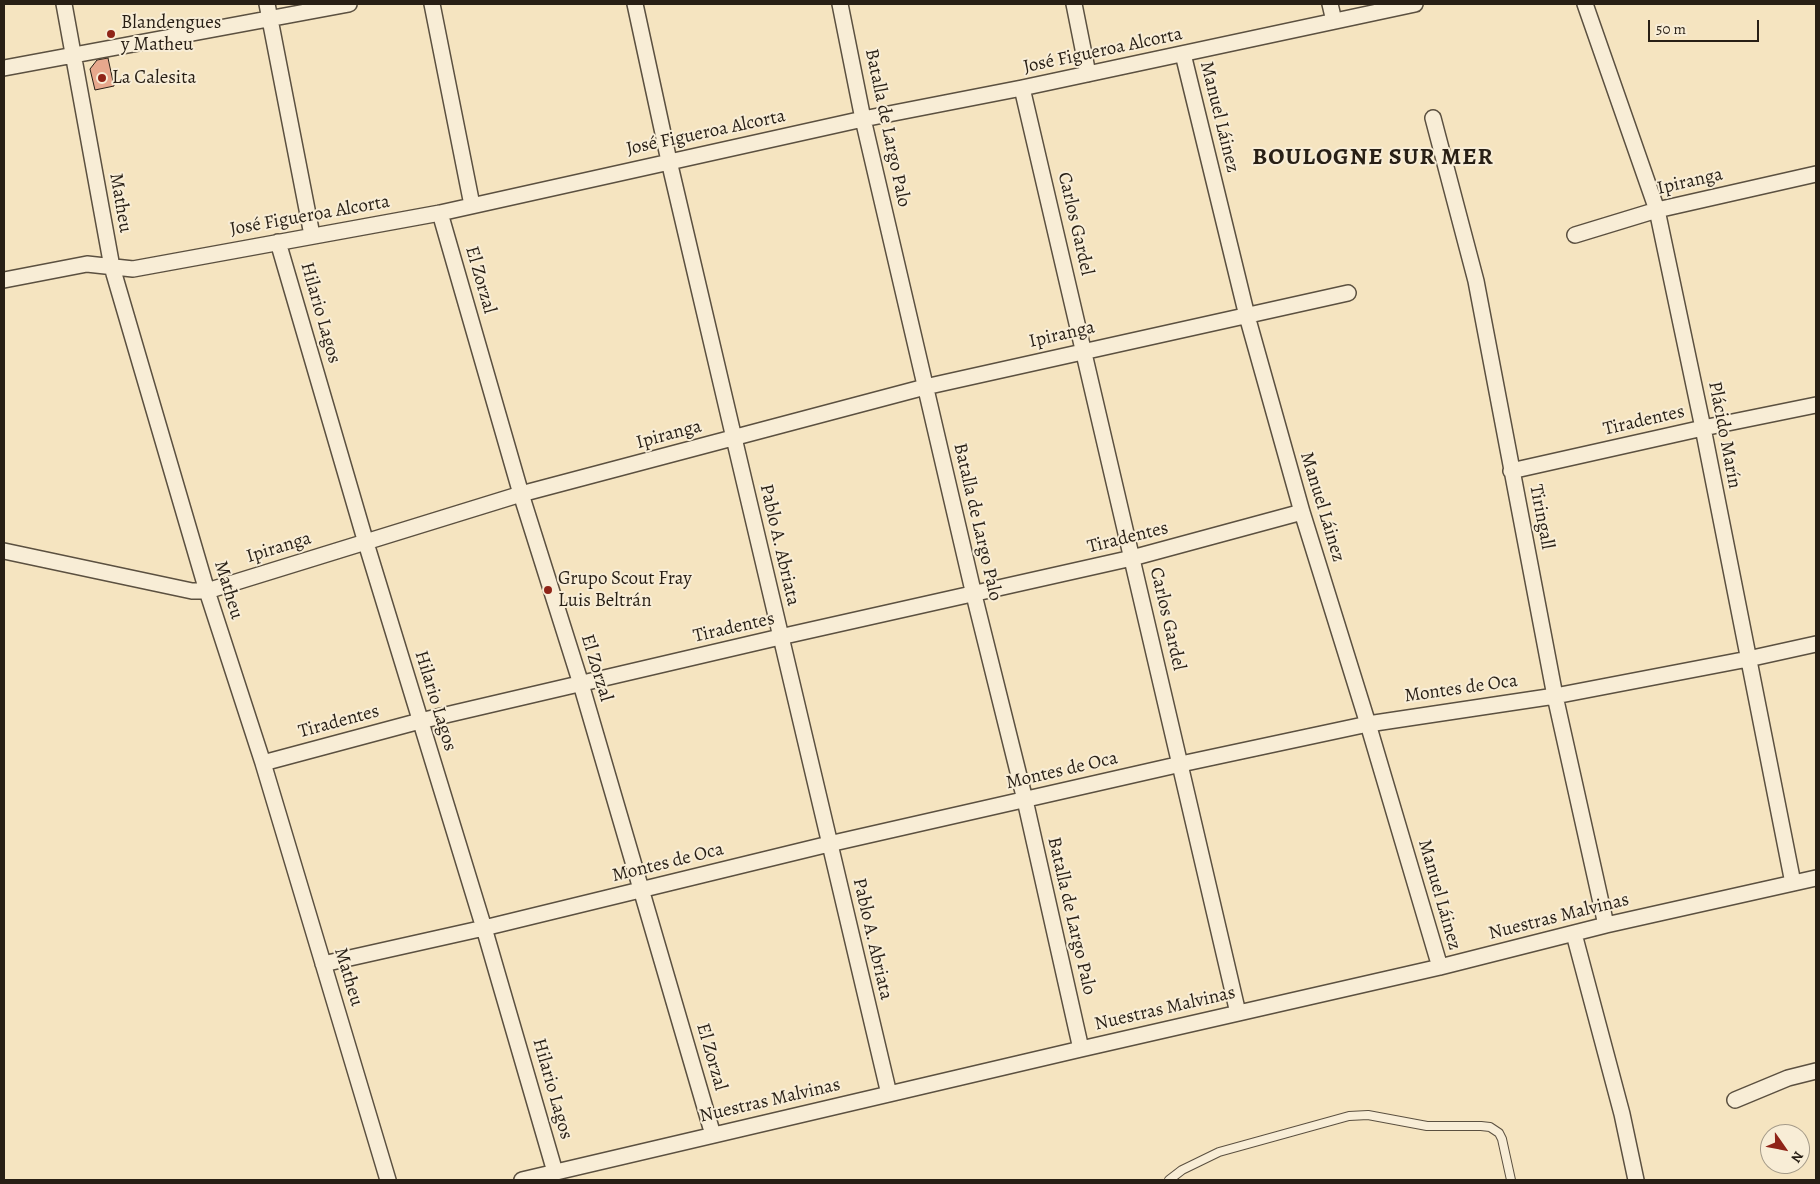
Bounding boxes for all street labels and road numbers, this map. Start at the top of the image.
street label: José Figueroa Alcorta [1021,23,1185,79]
street label: Batalla de Largo Palo [859,47,915,209]
street label: Manuel Láinez [1194,59,1244,175]
street label: José Figueroa Alcorta [624,105,788,161]
street label: Ipiranga [1655,163,1725,201]
street label: Carlos Gardel [1052,170,1098,278]
street label: Matheu [104,171,136,235]
street label: José Figueroa Alcorta [228,191,392,241]
street label: El Zorzal [460,244,500,316]
street label: Hilario Lagos [295,260,345,366]
street label: Ipiranga [1027,316,1097,354]
street label: Plácido Marín [1702,380,1746,490]
street label: Tiradentes [1601,401,1687,441]
street label: Ipiranga [634,415,704,455]
street label: Batalla de Largo Palo [948,441,1006,603]
street label: Manuel Láinez [1294,449,1350,565]
street label: Pablo A. Abriata [754,482,804,608]
street label: Tiringall [1524,483,1558,551]
street label: Tiradentes [1085,517,1171,559]
street label: Ipiranga [244,527,314,569]
street label: Matheu [208,558,248,622]
street label: Carlos Gardel [1144,565,1190,673]
street label: Tiradentes [691,608,777,648]
street label: El Zorzal [575,632,617,704]
street label: Hilario Lagos [409,648,461,754]
street label: Montes de Oca [1403,670,1519,708]
street label: Tiradentes [296,700,382,744]
street label: Montes de Oca [1004,747,1120,795]
street label: Batalla de Largo Palo [1042,835,1100,997]
street label: Manuel Láinez [1412,837,1466,953]
street label: Montes de Oca [610,838,726,888]
street label: Pablo A. Abriata [847,876,897,1002]
street label: Nuestras Malvinas [1486,889,1632,945]
street label: Matheu [328,945,368,1009]
street label: Nuestras Malvinas [1092,982,1238,1036]
street label: El Zorzal [691,1021,731,1093]
street label: Hilario Lagos [527,1036,577,1142]
street label: Nuestras Malvinas [697,1074,843,1128]

